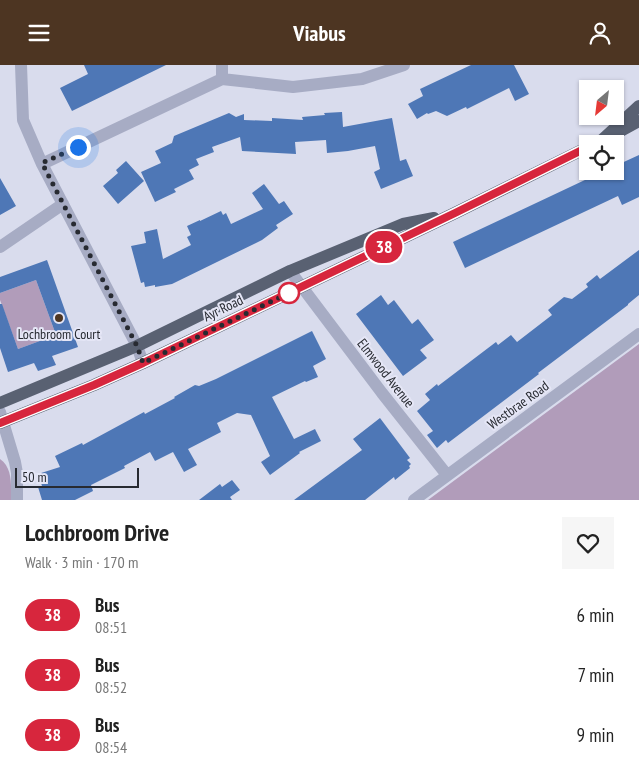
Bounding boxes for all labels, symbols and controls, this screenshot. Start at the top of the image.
icon: menu [25,19,53,47]
text: Viabus [293,19,346,47]
icon: person [586,19,614,47]
north arrow [579,80,624,125]
map controls [579,80,624,180]
your location [66,135,91,160]
button: locate [579,135,624,180]
line badge: 38 [362,231,406,263]
text: 38 [375,235,393,258]
unlabelled marker [278,282,300,304]
street label: Ayr Road [200,291,246,325]
marker: Lochbroom Court [53,312,65,324]
place label: Lochbroom Court [18,325,100,343]
street label: Elmwood Avenue [353,335,419,411]
street label: Westbrae Road [484,377,552,433]
scale bar [15,465,139,488]
text: 50 m [22,468,47,486]
text: Lochbroom Drive [25,517,169,548]
button: heart [562,517,614,569]
text: Walk · 3 min · 170 m [25,552,138,572]
text: Bus [95,593,119,617]
text: 38 [44,603,61,626]
text: 6 min [577,603,614,627]
text: 08:51 [95,617,127,637]
text: Bus [95,653,119,677]
text: 38 [44,663,61,686]
text: 7 min [577,663,614,687]
text: 08:52 [95,677,127,697]
text: Bus [95,713,119,737]
text: 38 [44,723,61,746]
text: 9 min [577,723,614,747]
text: 08:54 [95,737,127,757]

